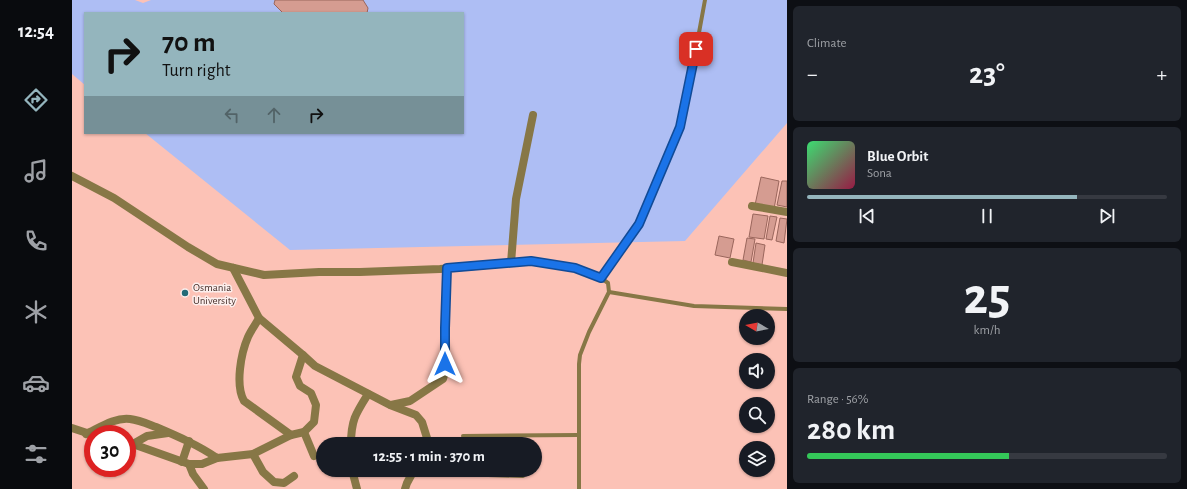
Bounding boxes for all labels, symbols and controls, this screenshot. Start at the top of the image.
text: 12:54 [18,23,54,41]
icon: right [96,28,148,80]
text: 70 m [162,29,216,57]
pin [679,32,713,66]
text: Climate [807,37,846,50]
icon: arrive [685,38,707,60]
text: 23° [969,59,1005,89]
text: Turn right [162,62,231,80]
text: − [807,63,818,85]
text: + [1156,63,1167,85]
icon: directions [22,86,50,114]
icon: left [221,104,243,126]
icon: ahead [263,104,285,126]
icon: right [305,104,327,126]
text: Blue Orbit [867,149,928,164]
icon: music [22,157,50,185]
text: Sona [867,167,892,180]
icon: previous [856,205,878,227]
icon: pause [976,205,998,227]
icon: next [1096,205,1118,227]
icon: phone [22,227,50,255]
text: 25 [964,271,1010,323]
place label: Osmania University [193,282,236,306]
marker: Osmania University [180,288,190,298]
icon: climate [22,298,50,326]
north arrow [739,309,775,345]
map controls [739,309,775,477]
text: km/h [974,324,1000,337]
position arrow [424,343,466,385]
button: sound [739,353,775,389]
icon: car [22,369,50,397]
text: Range · 56% [807,393,868,406]
button: search [739,397,775,433]
text: 280 km [807,415,895,445]
speed limit sign: 30 [84,425,136,477]
icon: filters [22,440,50,468]
button: layers [739,441,775,477]
text: 12:55 · 1 min · 370 m [373,449,485,464]

